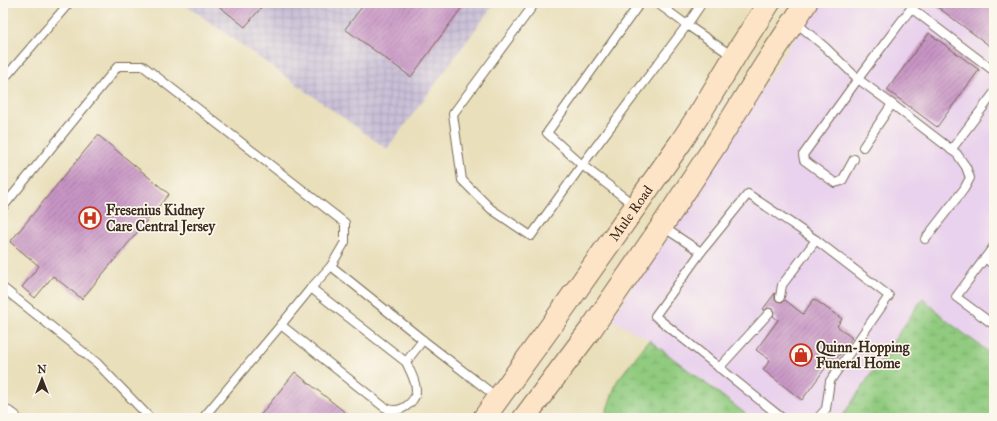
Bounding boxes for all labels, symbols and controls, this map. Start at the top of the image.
street label: Mule Road [605,182,656,244]
place label: Fresenius Kidney Care Central Jersey [106,202,217,236]
hospital icon: Fresenius Kidney Care Central Jersey [77,205,103,231]
place label: Quinn-Hopping Funeral Home [816,339,910,372]
shop icon: Quinn-Hopping Funeral Home [788,342,814,368]
north arrow [22,359,62,399]
text: N [37,363,47,376]

